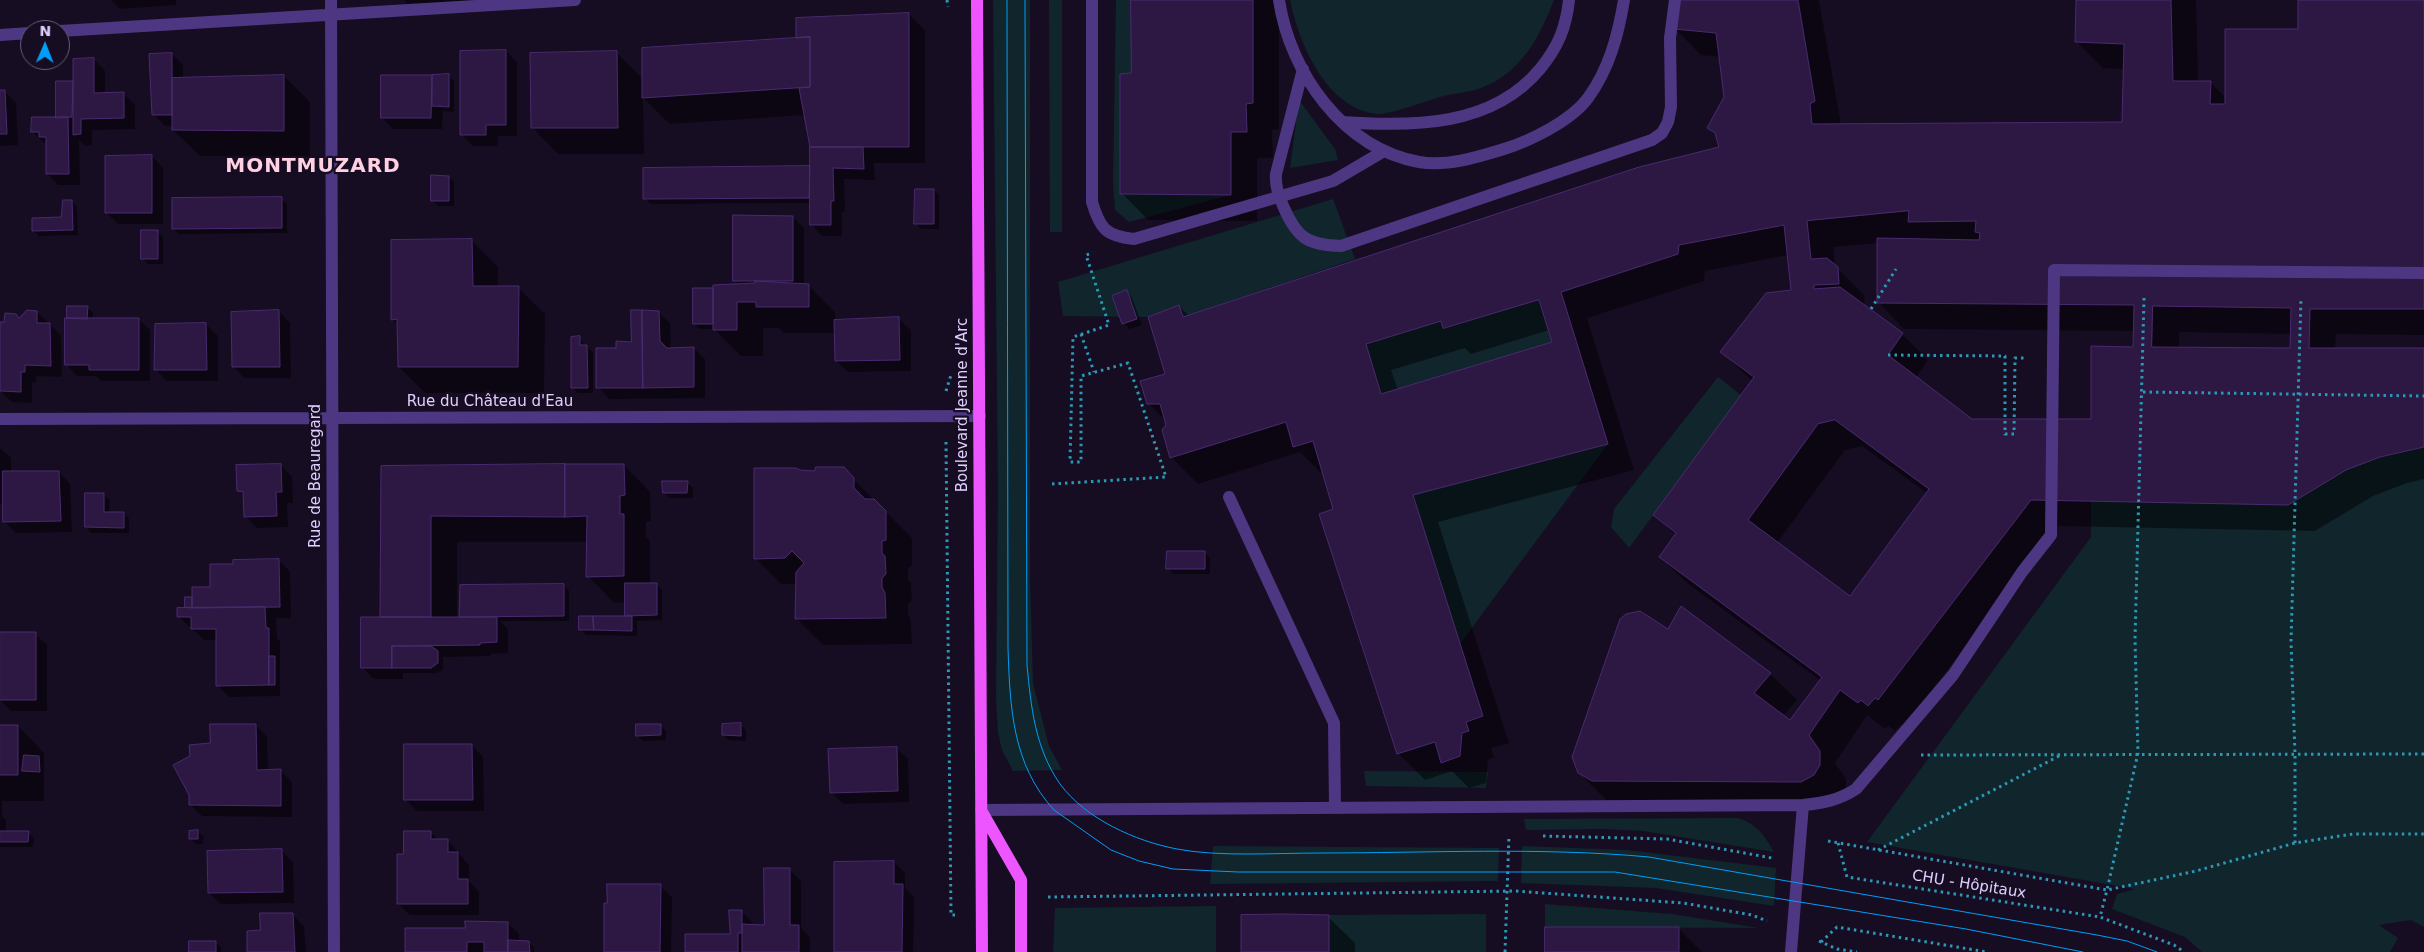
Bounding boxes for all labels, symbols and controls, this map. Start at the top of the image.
north arrow [20,20,70,70]
text: N [39,23,51,39]
district label: MONTMUZARD [224,155,402,179]
street label: Boulevard Jeanne d'Arc [954,318,972,492]
street label: Rue du Château d'Eau [407,393,573,411]
street label: Rue de Beauregard [307,404,325,548]
street label: CHU - Hôpitaux [1911,867,2027,903]

